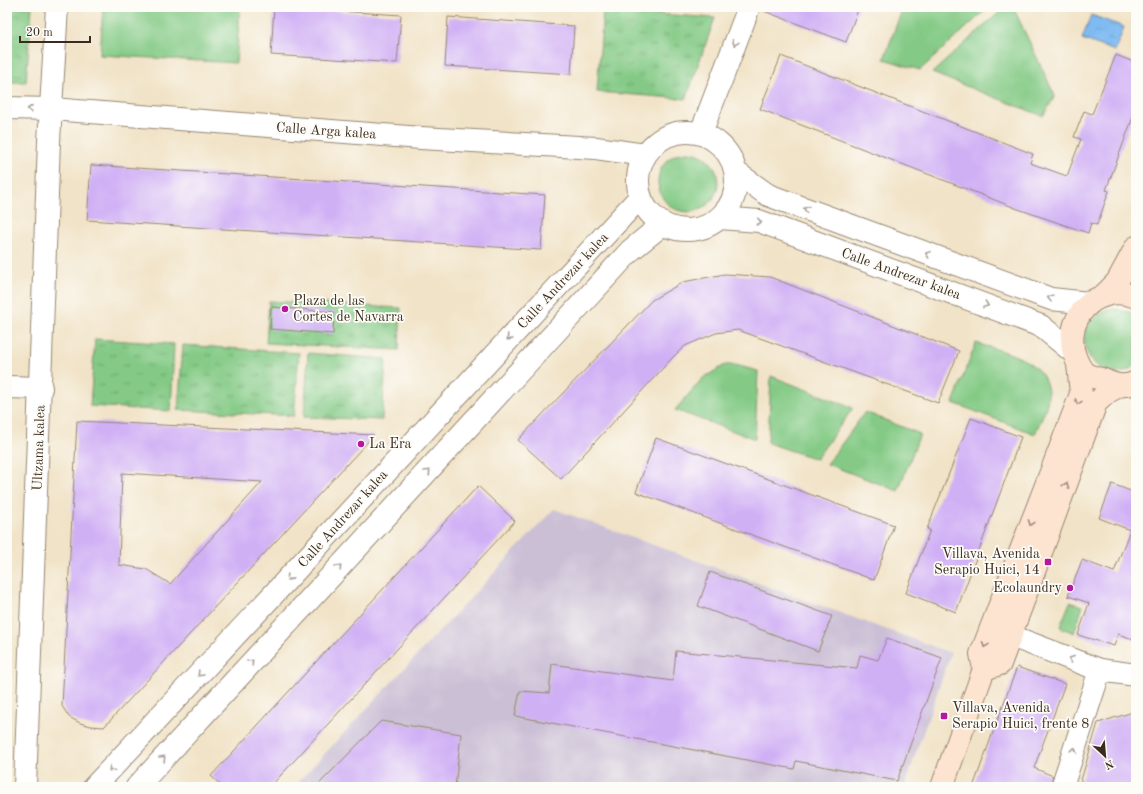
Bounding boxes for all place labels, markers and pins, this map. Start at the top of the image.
place label: Plaza de las Cortes de Navarra [293,294,404,324]
marker: Plaza de las Cortes de Navarra [280,304,290,314]
place label: La Era [369,437,412,451]
marker: La Era [356,439,366,449]
place label: Villava, Avenida Serapio Huici, 14 [934,547,1040,577]
marker: Villava, Avenida Serapio Huici, 14 [1043,557,1053,567]
place label: Ecolaundry [993,581,1063,595]
marker: Ecolaundry [1065,583,1075,593]
place label: Villava, Avenida Serapio Huici, frente 8 [952,701,1089,731]
marker: Villava, Avenida Serapio Huici, frente 8 [939,711,949,721]

